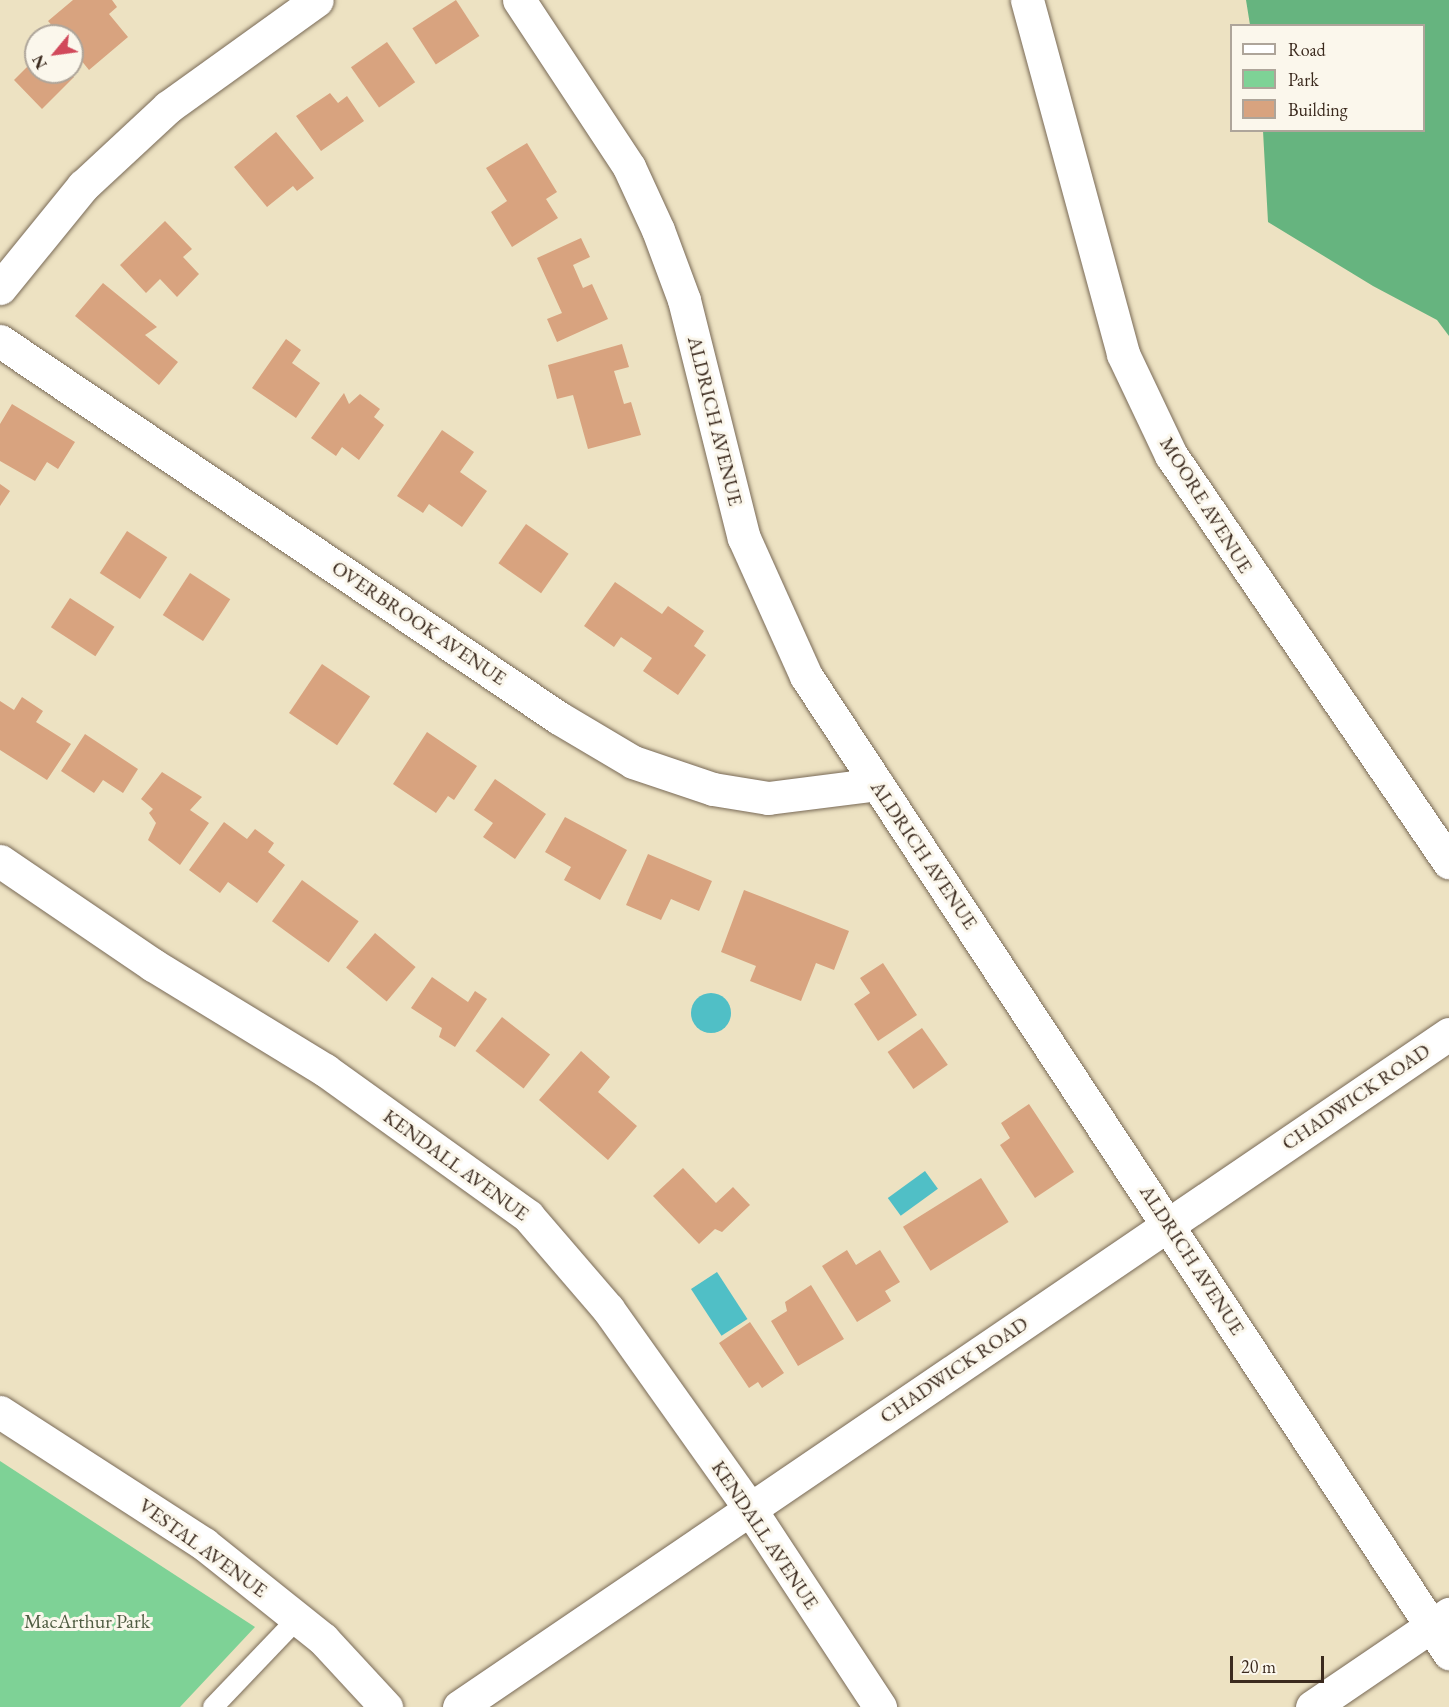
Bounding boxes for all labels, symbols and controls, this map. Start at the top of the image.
north arrow [24,24,84,84]
legend [1230,24,1425,132]
text: Road [1288,38,1326,61]
text: N [27,51,52,73]
text: Park [1288,68,1319,91]
text: Building [1288,98,1348,121]
street label: ALDRICH AVENUE [682,334,748,508]
street label: MOORE AVENUE [1155,433,1257,577]
street label: OVERBROOK AVENUE [327,556,511,690]
street label: ALDRICH AVENUE [865,776,983,934]
street label: CHADWICK ROAD [1277,1039,1435,1155]
street label: KENDALL AVENUE [379,1104,533,1226]
street label: ALDRICH AVENUE [1135,1181,1249,1339]
street label: CHADWICK ROAD [875,1312,1033,1428]
street label: KENDALL AVENUE [706,1456,824,1614]
street label: VESTAL AVENUE [134,1493,272,1603]
park label: MacArthur Park [24,1609,150,1633]
scale bar [1233,1644,1328,1682]
text: 20 m [1241,1655,1276,1678]

